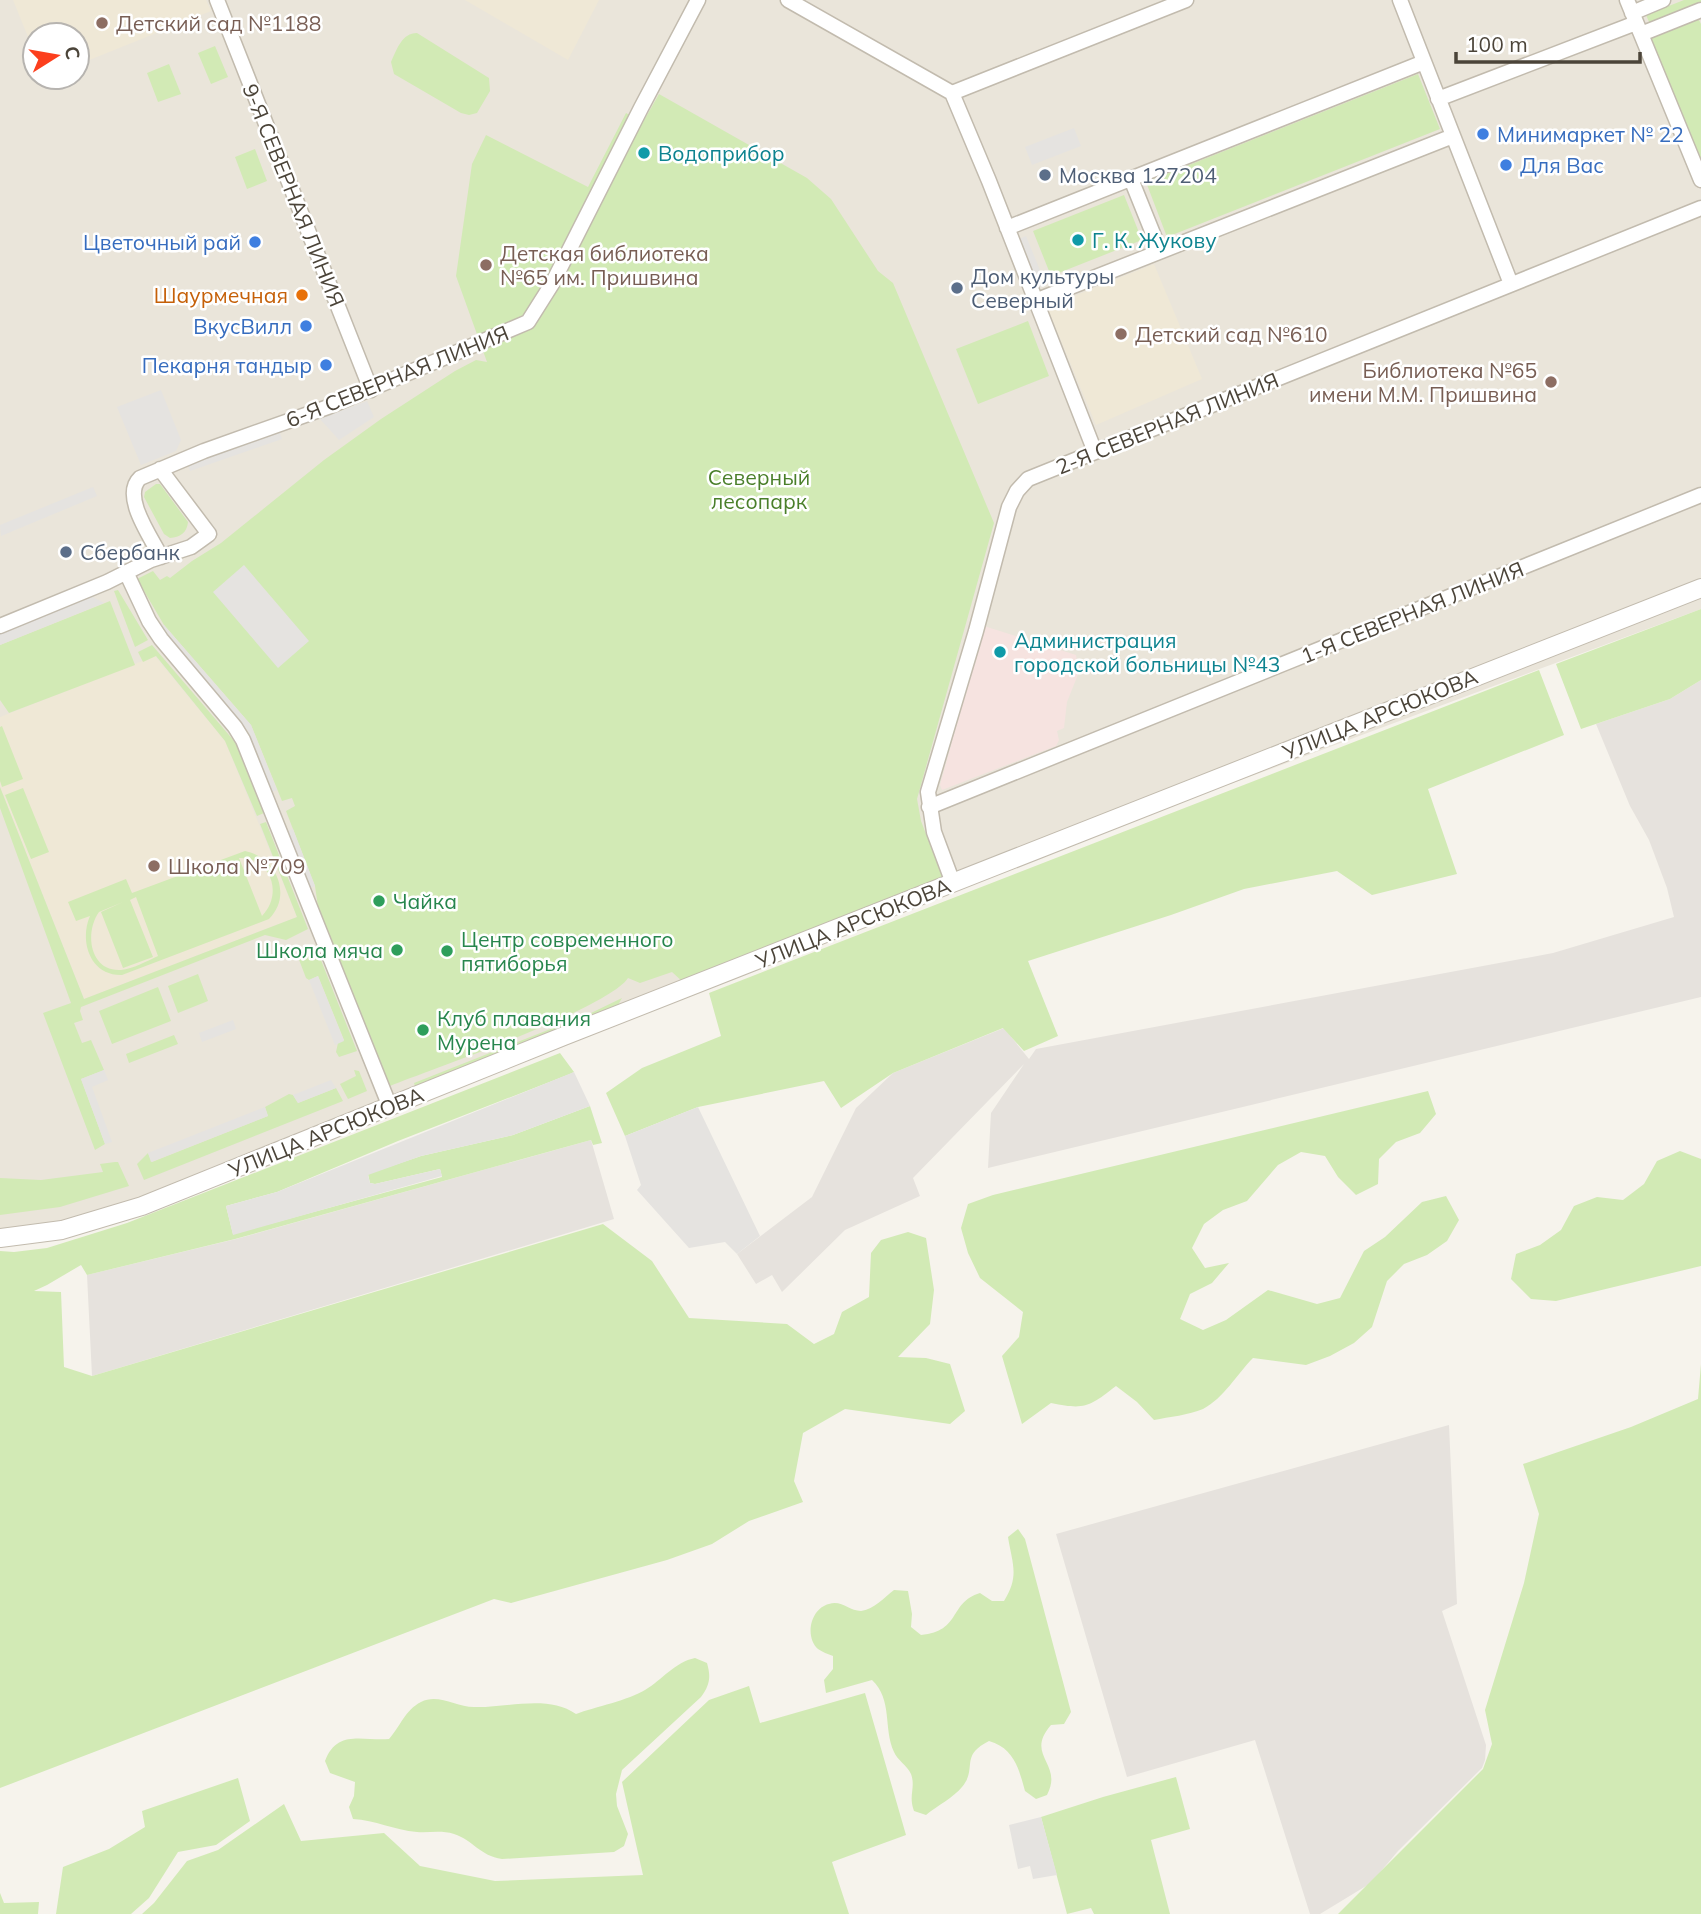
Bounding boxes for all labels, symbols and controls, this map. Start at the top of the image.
place label: Детский сад №1188 [116,10,321,36]
marker: Детский сад №1188 [94,15,110,31]
north arrow [21,21,91,91]
scale bar [1456,21,1640,65]
text: 100 m [1466,31,1528,57]
text: С [60,44,86,61]
street label: 9-Я СЕВЕРНАЯ ЛИНИЯ [237,80,351,310]
place label: Минимаркет № 22 [1497,121,1684,147]
marker: Минимаркет № 22 [1475,126,1491,142]
place label: Водоприбор [658,140,784,166]
marker: Водоприбор [636,145,652,161]
place label: Для Вас [1520,152,1604,178]
marker: Для Вас [1498,157,1514,173]
place label: Москва 127204 [1059,162,1217,188]
marker: Москва 127204 [1037,167,1053,183]
place label: Г. К. Жукову [1092,227,1217,253]
place label: Цветочный рай [83,229,241,255]
marker: Г. К. Жукову [1070,232,1086,248]
marker: Цветочный рай [247,234,263,250]
place label: Детская библиотека №65 им. Пришвина [500,240,709,290]
marker: Детская библиотека №65 им. Пришвина [478,257,494,273]
place label: Дом культуры Северный [971,263,1114,313]
marker: Дом культуры Северный [949,280,965,296]
place label: Шаурмечная [154,282,288,308]
marker: Шаурмечная [294,287,310,303]
place label: ВкусВилл [193,313,292,339]
marker: ВкусВилл [298,318,314,334]
street label: 6-Я СЕВЕРНАЯ ЛИНИЯ [282,319,512,433]
place label: Детский сад №610 [1135,321,1328,347]
marker: Детский сад №610 [1113,326,1129,342]
place label: Пекарня тандыр [142,352,312,378]
marker: Пекарня тандыр [318,357,334,373]
place label: Библиотека №65 имени М.М. Пришвина [1309,357,1537,407]
street label: 2-Я СЕВЕРНАЯ ЛИНИЯ [1052,366,1282,480]
marker: Библиотека №65 имени М.М. Пришвина [1543,374,1559,390]
park label: Северный лесопарк [708,464,810,514]
place label: Сбербанк [80,539,181,565]
marker: Сбербанк [58,544,74,560]
street label: 1-Я СЕВЕРНАЯ ЛИНИЯ [1297,555,1527,669]
place label: Администрация городской больницы №43 [1014,627,1280,677]
marker: Администрация городской больницы №43 [992,644,1008,660]
street label: УЛИЦА АРСЮКОВА [1278,663,1482,765]
place label: Школа №709 [168,853,305,879]
marker: Школа №709 [146,858,162,874]
street label: УЛИЦА АРСЮКОВА [751,872,955,974]
place label: Чайка [393,888,457,914]
marker: Чайка [371,893,387,909]
place label: Центр современного пятиборья [461,926,674,976]
place label: Школа мяча [256,937,383,963]
marker: Школа мяча [389,942,405,958]
marker: Центр современного пятиборья [439,943,455,959]
place label: Клуб плавания Мурена [437,1005,591,1055]
marker: Клуб плавания Мурена [415,1022,431,1038]
street label: УЛИЦА АРСЮКОВА [224,1081,428,1183]

